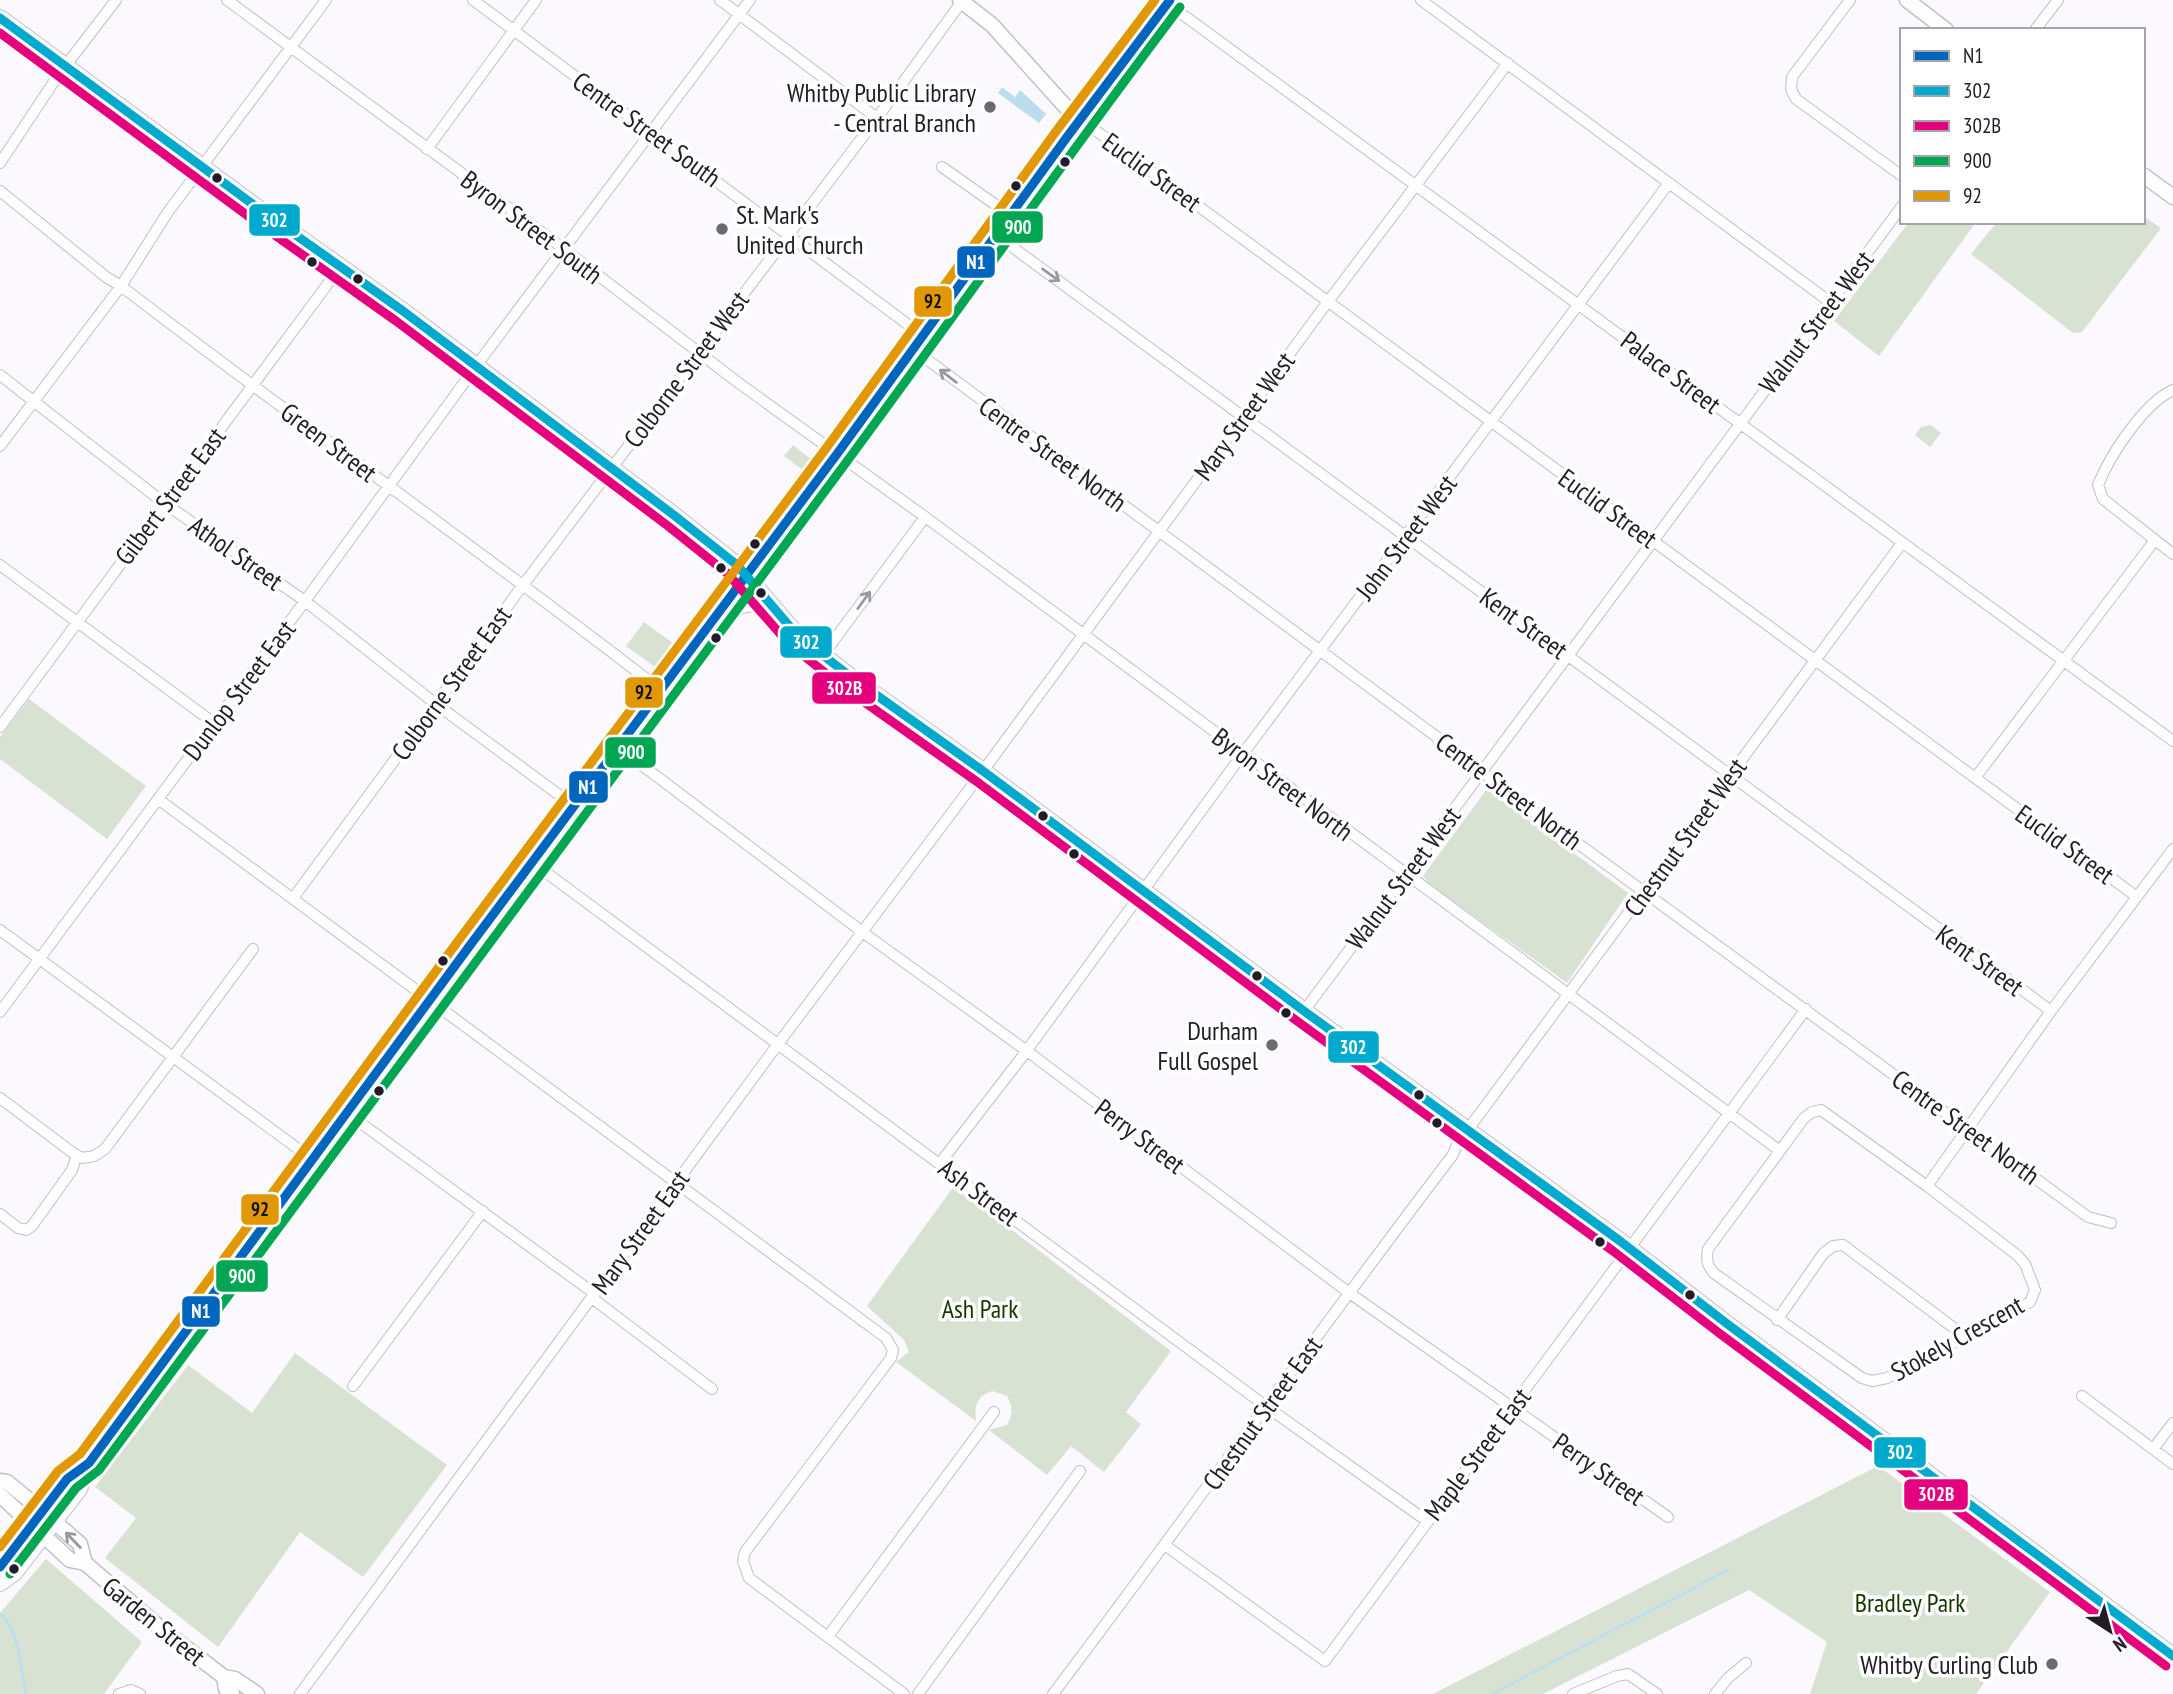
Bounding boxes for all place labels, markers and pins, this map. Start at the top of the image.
place label: Whitby Public Library - Central Branch [787,76,976,139]
marker: Whitby Public Library - Central Branch [982,99,998,115]
unlabelled marker [1058,155,1072,169]
unlabelled marker [210,171,224,185]
unlabelled marker [1009,179,1023,193]
place label: St. Mark's United Church [736,198,864,261]
marker: St. Mark's United Church [714,221,730,237]
unlabelled marker [305,255,319,269]
unlabelled marker [351,272,365,286]
unlabelled marker [748,537,762,551]
unlabelled marker [714,561,728,575]
unlabelled marker [754,586,768,600]
unlabelled marker [709,631,723,645]
unlabelled marker [1036,809,1050,823]
unlabelled marker [1067,847,1081,861]
unlabelled marker [436,954,450,968]
unlabelled marker [1250,969,1264,983]
unlabelled marker [1279,1006,1293,1020]
place label: Durham Full Gospel [1157,1014,1258,1077]
marker: Durham Full Gospel [1264,1037,1280,1053]
unlabelled marker [372,1084,386,1098]
unlabelled marker [1412,1088,1426,1102]
unlabelled marker [1430,1116,1444,1130]
unlabelled marker [1593,1235,1607,1249]
unlabelled marker [1683,1288,1697,1302]
unlabelled marker [7,1562,21,1576]
place label: Whitby Curling Club [1860,1648,2038,1681]
marker: Whitby Curling Club [2044,1656,2060,1672]

